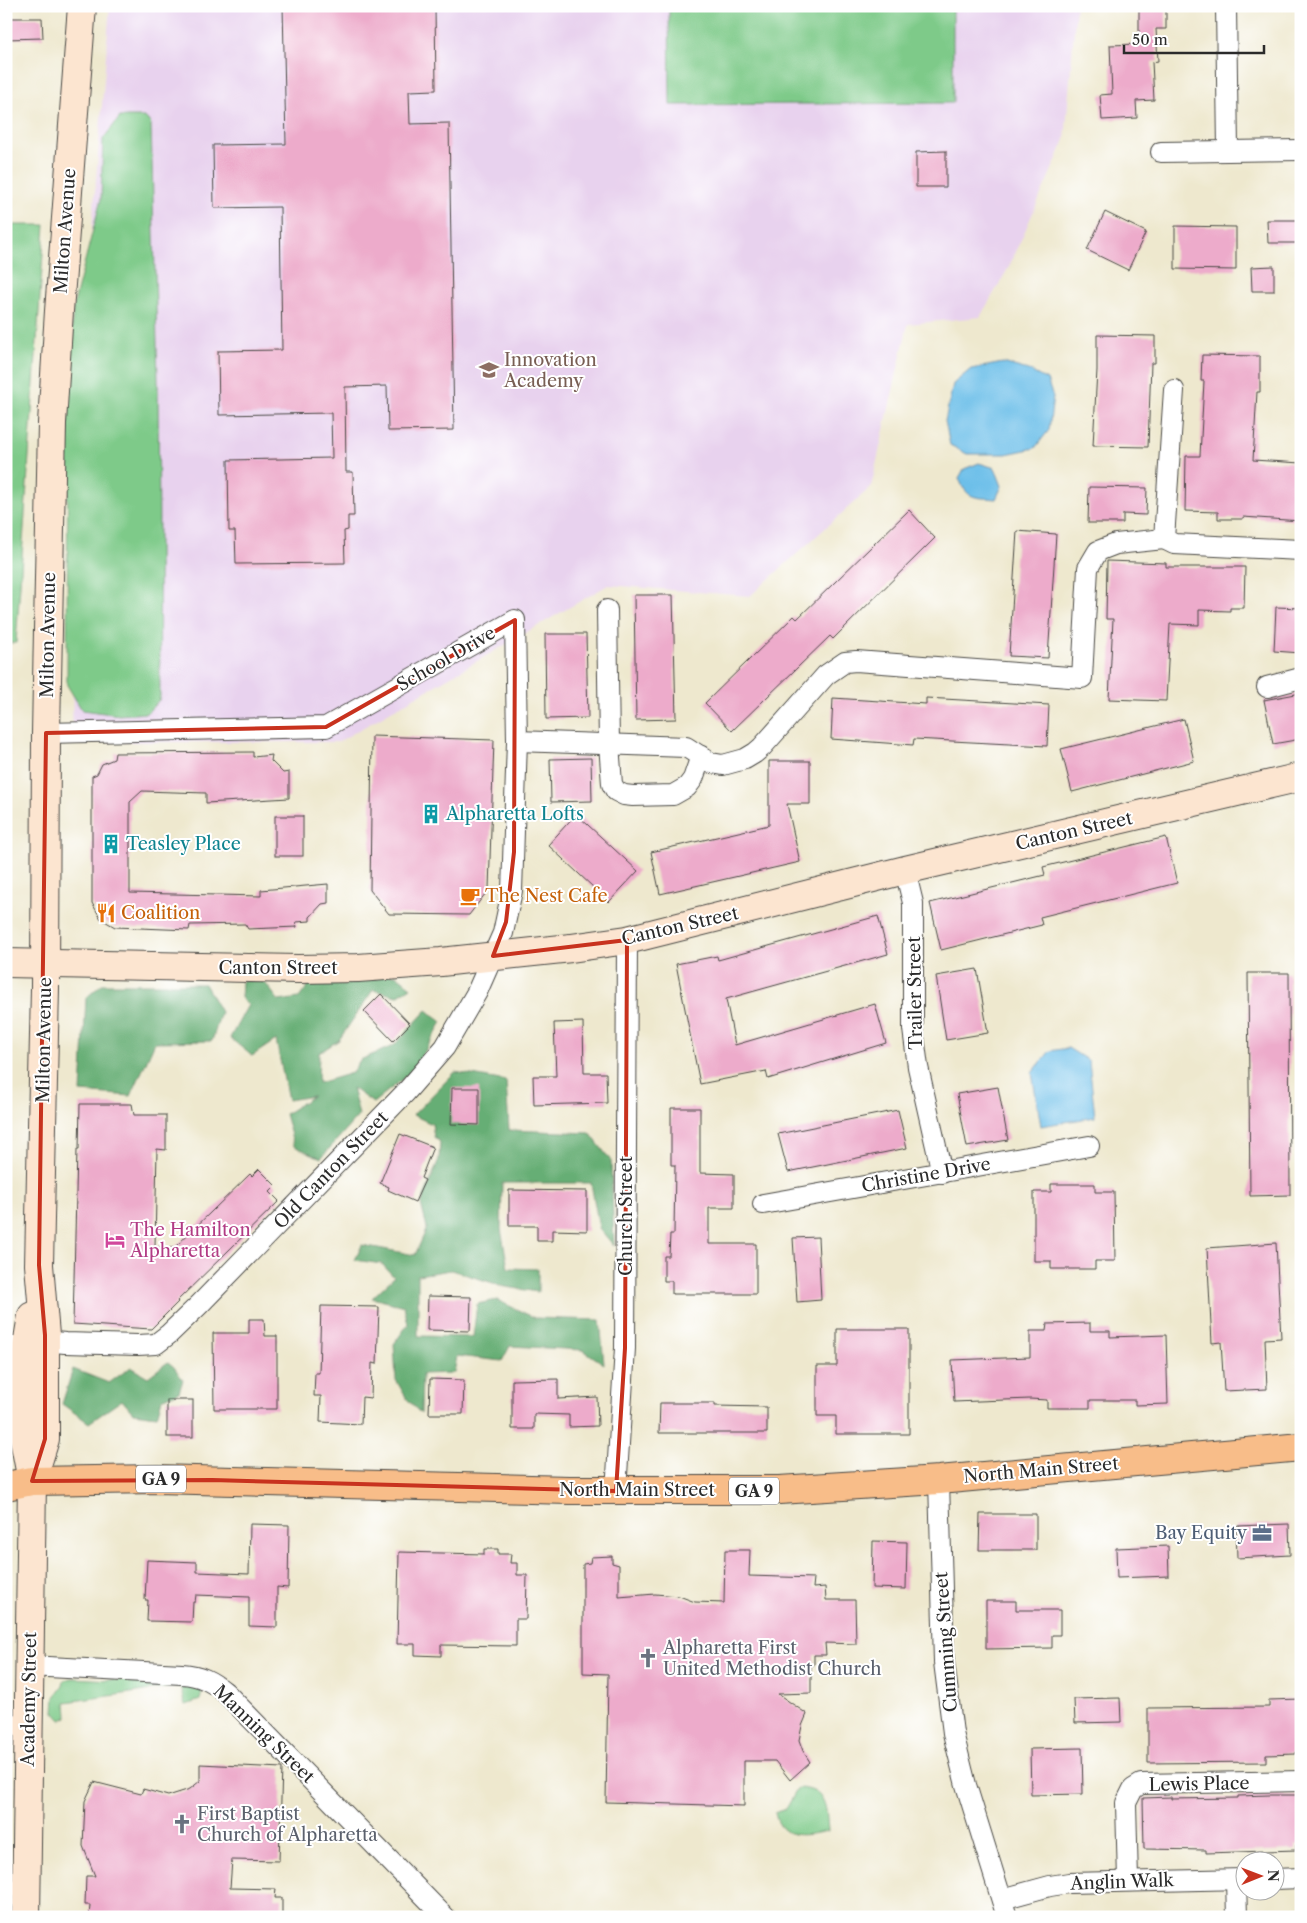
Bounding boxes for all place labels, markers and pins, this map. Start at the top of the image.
place label: Innovation Academy [503,349,597,392]
school or university icon: Innovation Academy [478,359,500,381]
building icon: Alpharetta Lofts [420,803,442,825]
place label: Alpharetta Lofts [445,803,584,825]
building icon: Teasley Place [100,833,122,855]
place label: Teasley Place [126,833,241,855]
cafe icon: The Nest Cafe [459,885,481,907]
place label: The Nest Cafe [485,885,608,907]
restaurant icon: Coalition [95,902,117,924]
place label: Coalition [121,902,200,924]
place label: The Hamilton Alpharetta [129,1219,251,1262]
hotel icon: The Hamilton Alpharetta [104,1229,126,1251]
place label: Bay Equity [1155,1522,1248,1544]
office icon: Bay Equity [1251,1522,1273,1544]
place label: Alpharetta First United Methodist Church [662,1637,882,1680]
church icon: Alpharetta First United Methodist Church [637,1647,659,1669]
place label: First Baptist Church of Alpharetta [197,1803,378,1846]
church icon: First Baptist Church of Alpharetta [171,1813,193,1835]

